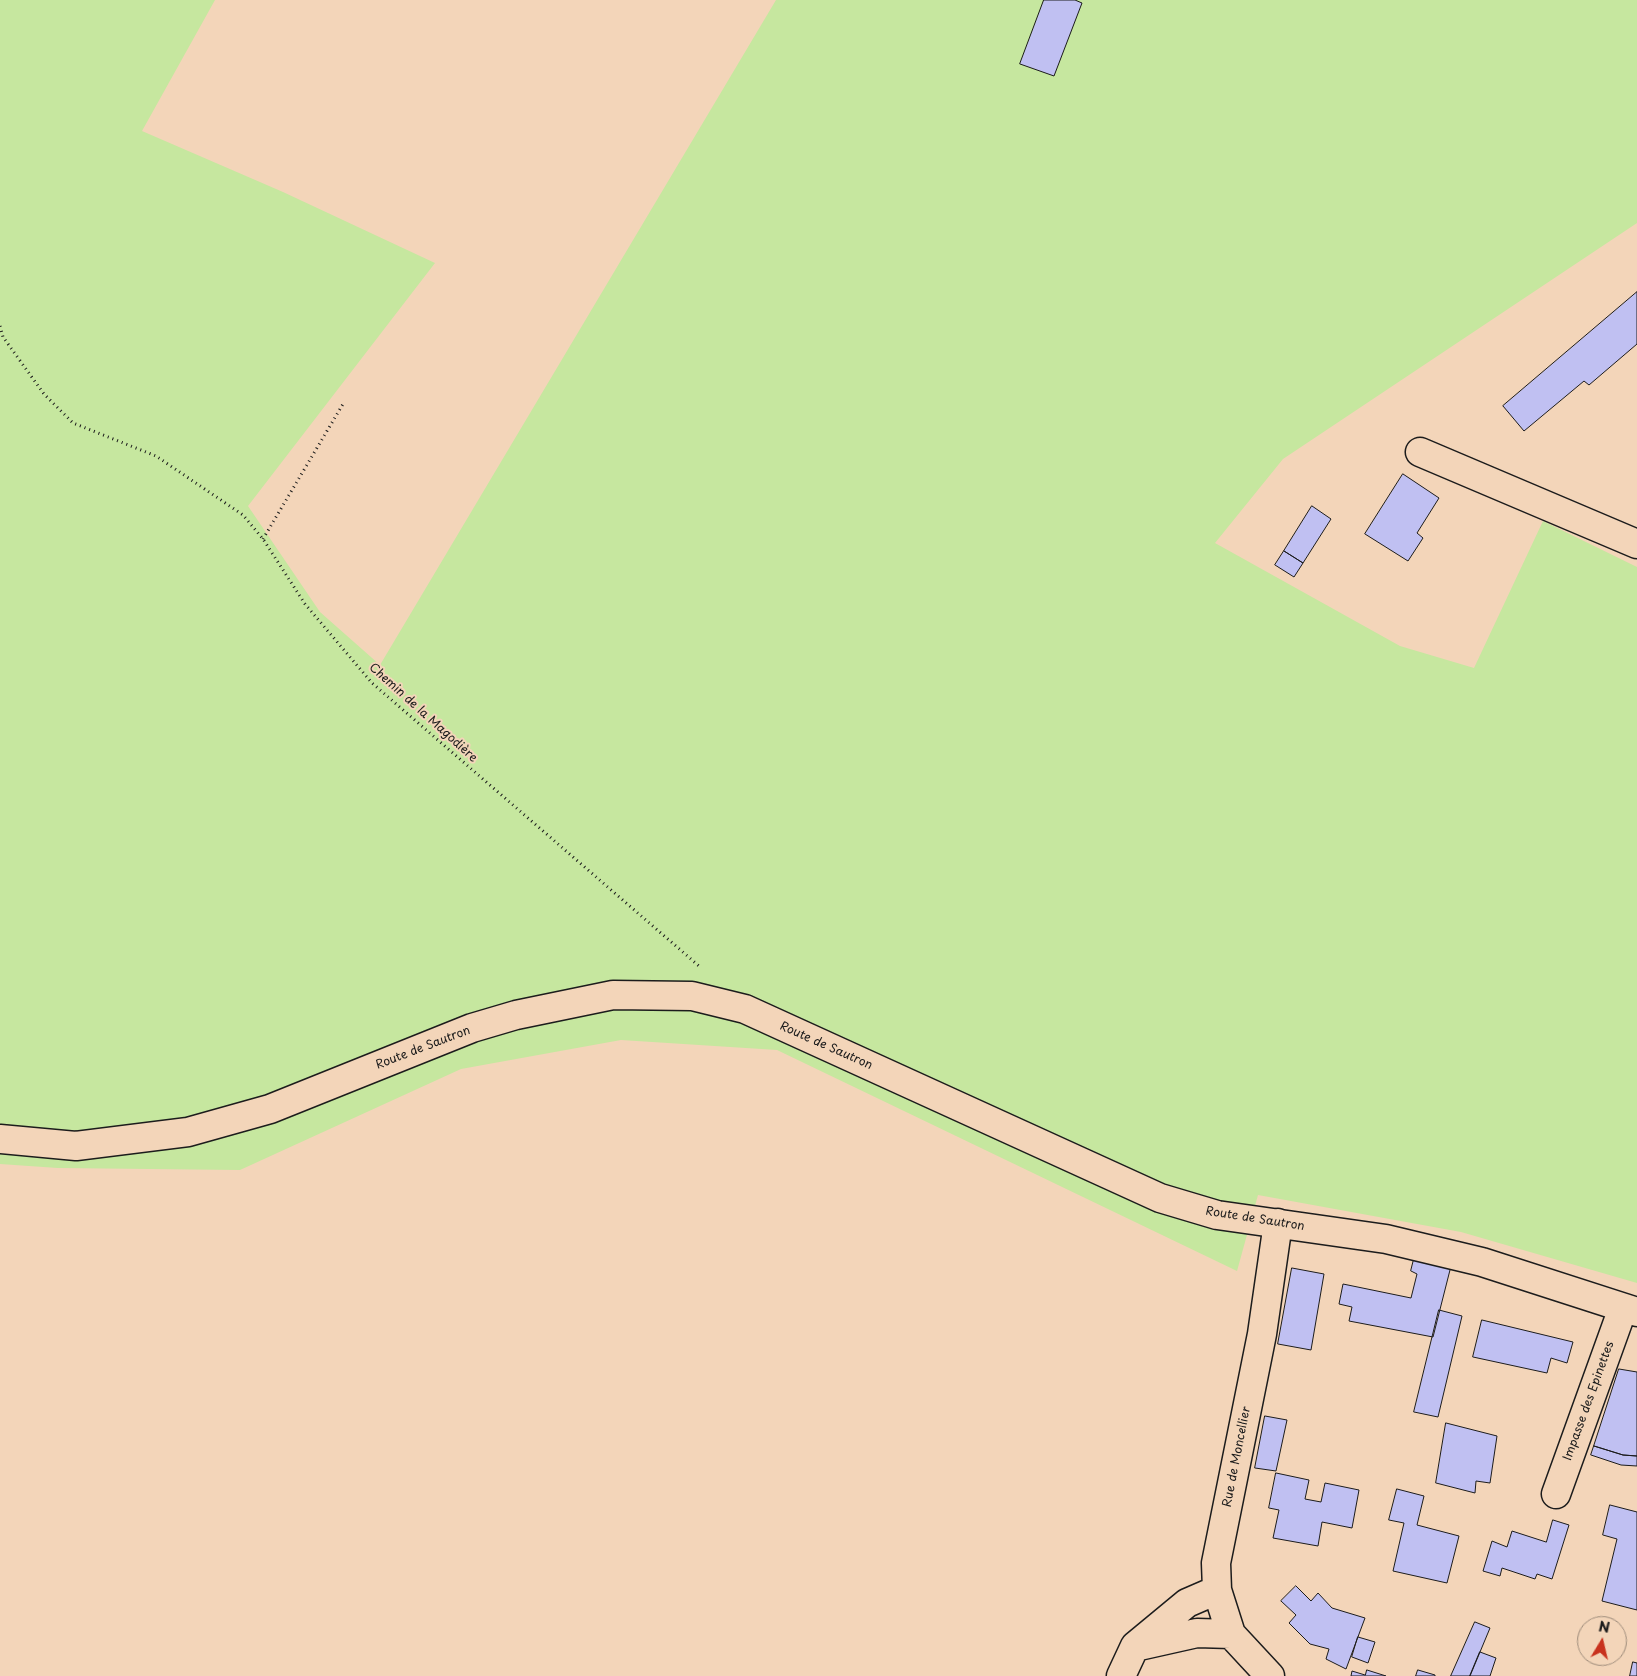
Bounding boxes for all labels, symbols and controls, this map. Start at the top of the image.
street label: Chemin de la Magodière [366,661,480,765]
street label: Route de Sautron [777,1019,875,1073]
street label: Route de Sautron [374,1023,472,1073]
street label: Route de Sautron [1204,1204,1306,1234]
street label: Impasse des Epinettes [1561,1339,1617,1463]
street label: Rue de Moncellier [1220,1405,1254,1509]
text: N [1597,1615,1611,1638]
north arrow [1577,1616,1627,1666]

